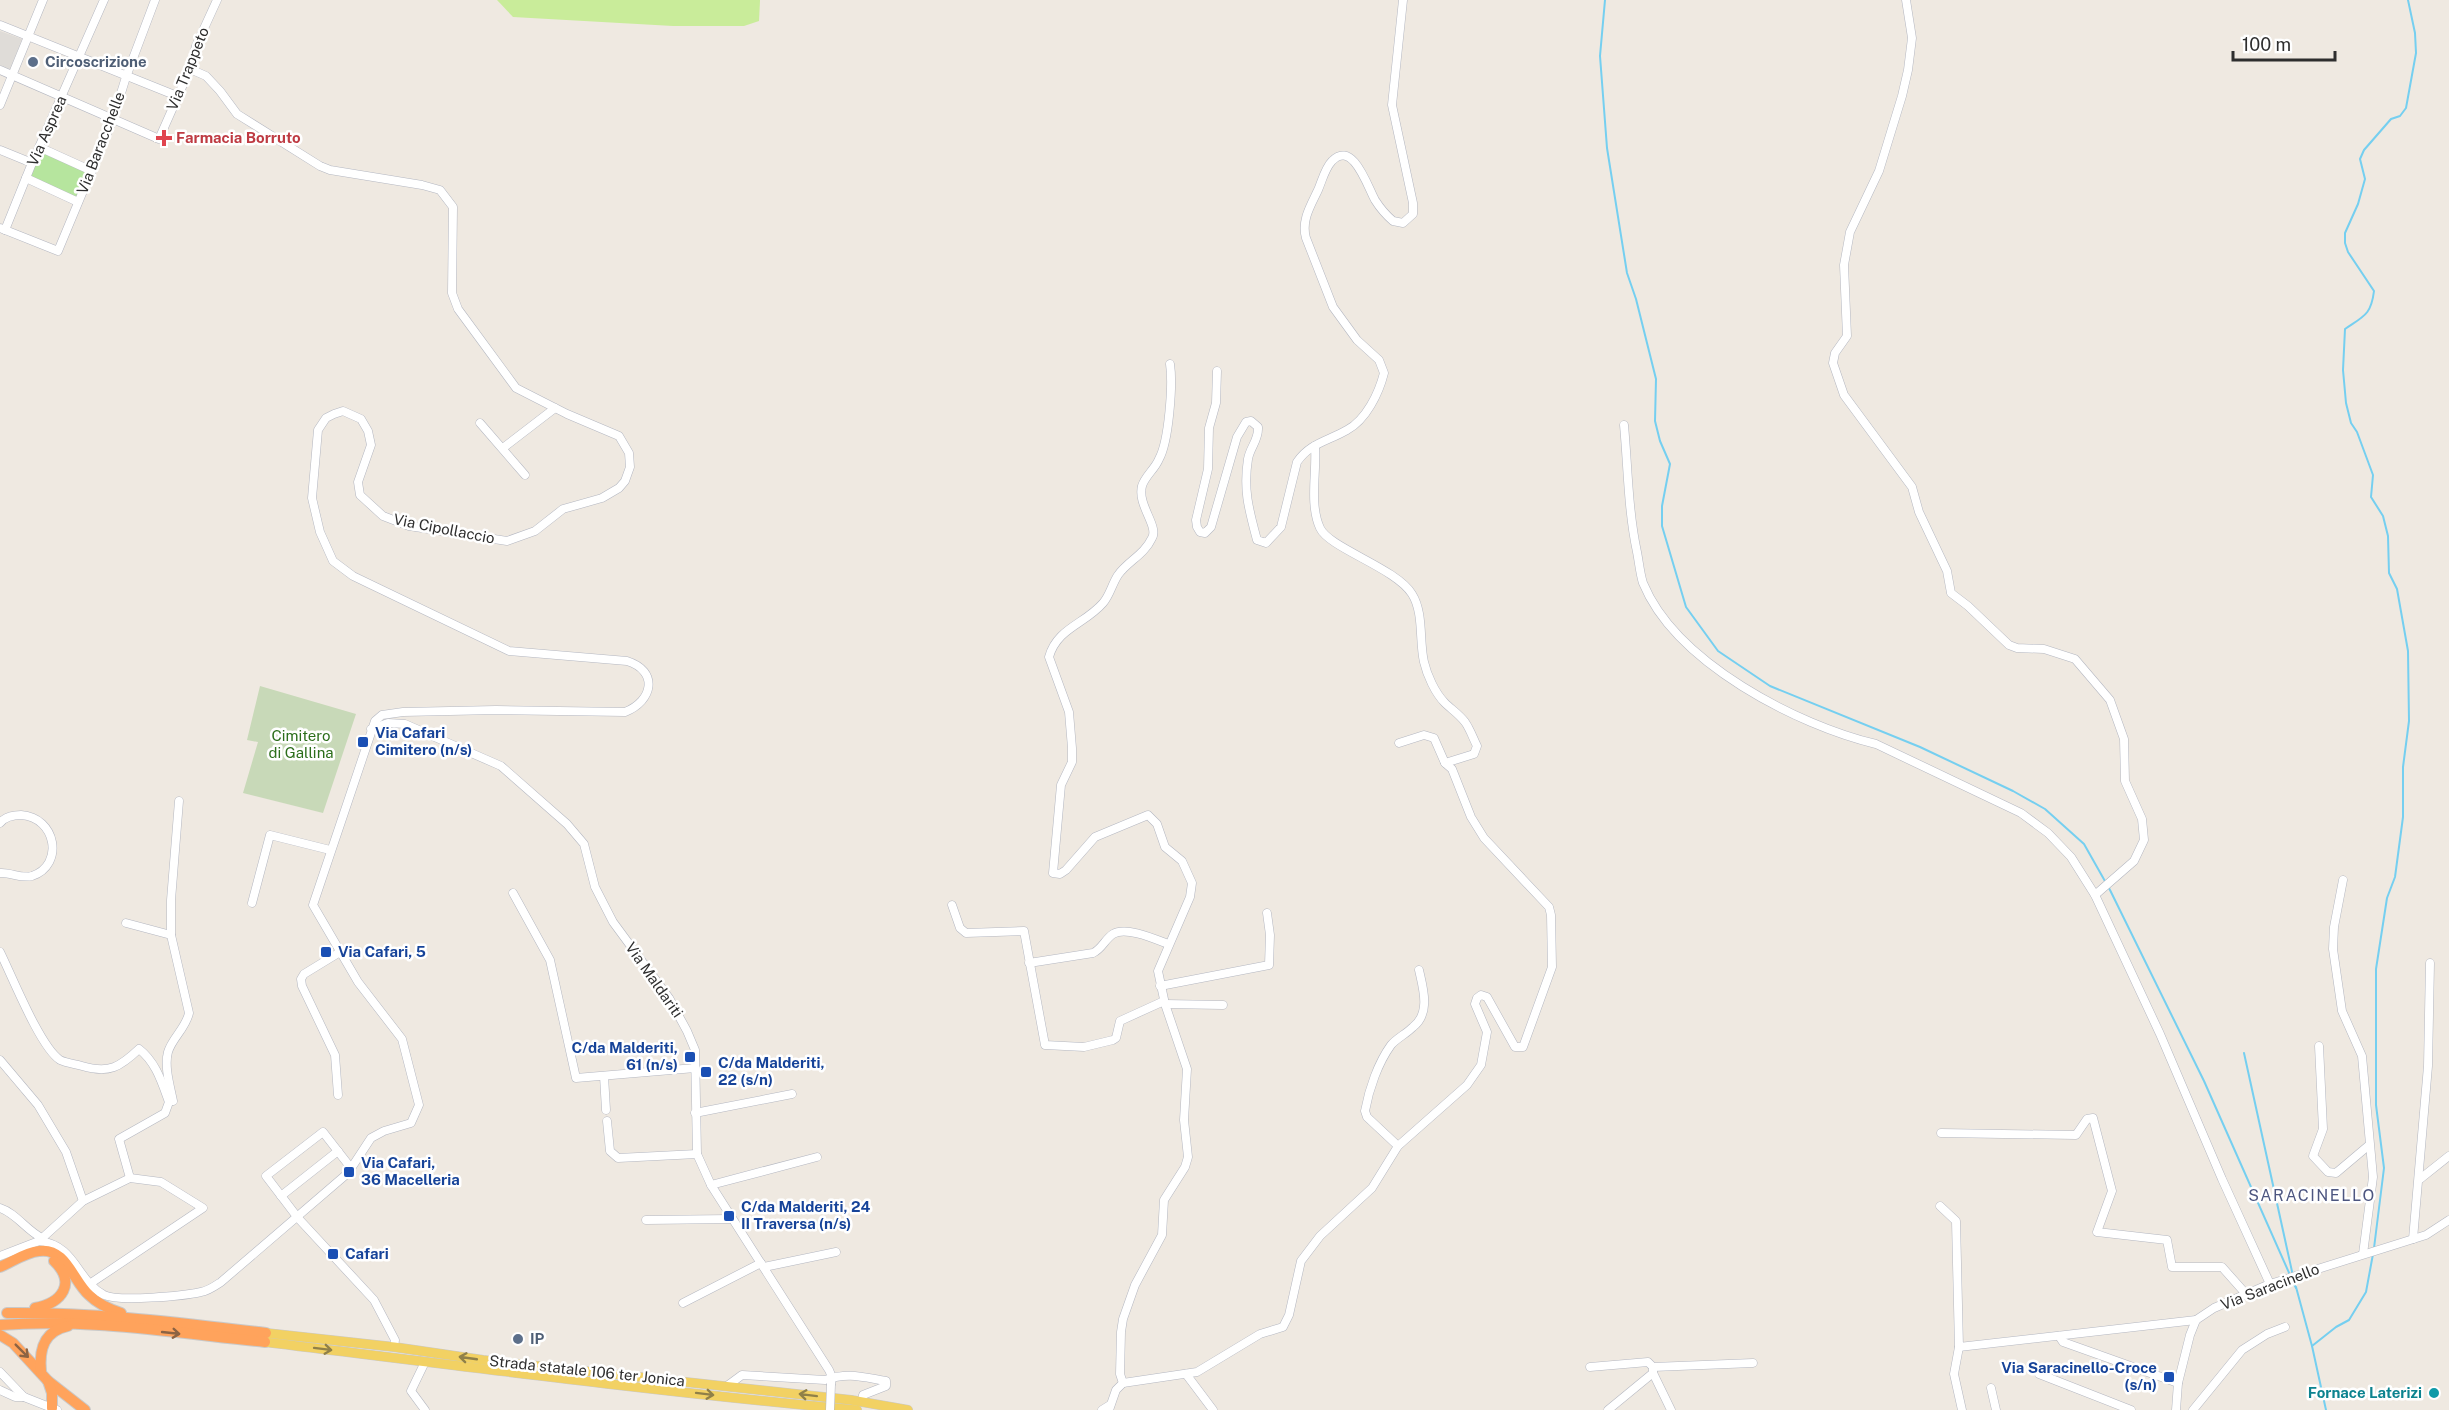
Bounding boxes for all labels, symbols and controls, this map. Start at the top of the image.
scale bar [2233,24,2335,62]
street label: Via Trappeto [163,25,212,113]
text: 100 m [2242,34,2291,55]
place label: Circoscrizione [45,53,147,70]
marker: Circoscrizione [26,55,40,69]
street label: Via Baracchelle [73,89,128,196]
street label: Via Asprea [24,93,70,169]
place label: Farmacia Borruto [176,129,301,146]
marker: Farmacia Borruto [157,131,171,145]
street label: Via Cipollaccio [392,510,496,547]
place label: Via Cafari Cimitero (n/s) [375,724,472,758]
park label: Cimitero di Gallina [268,727,334,761]
marker: Via Cafari Cimitero (n/s) [356,735,370,749]
street label: Via Maldariti [622,939,687,1021]
place label: Via Cafari, 5 [338,943,426,960]
marker: Via Cafari, 5 [319,945,333,959]
place label: C/da Malderiti, 61 (n/s) [571,1039,678,1073]
marker: C/da Malderiti, 61 (n/s) [683,1050,697,1064]
place label: C/da Malderiti, 22 (s/n) [718,1054,825,1088]
marker: C/da Malderiti, 22 (s/n) [699,1065,713,1079]
place label: Via Cafari, 36 Macelleria [361,1154,460,1188]
marker: Via Cafari, 36 Macelleria [342,1165,356,1179]
district label: SARACINELLO [2248,1186,2376,1205]
place label: C/da Malderiti, 24 II Traversa (n/s) [741,1198,870,1232]
marker: C/da Malderiti, 24 II Traversa (n/s) [722,1209,736,1223]
place label: Cafari [345,1245,389,1262]
marker: Cafari [326,1247,340,1261]
street label: Via Saracinello [2218,1260,2321,1313]
one-way arrow [161,1328,180,1339]
place label: IP [530,1330,545,1347]
marker: IP [511,1332,525,1346]
one-way arrow [14,1344,29,1359]
one-way arrow [313,1344,333,1355]
street label: Strada statale 106 ter Jonica [488,1352,686,1389]
one-way arrow [459,1353,479,1364]
place label: Via Saracinello-Croce (s/n) [2001,1359,2157,1393]
marker: Via Saracinello-Croce (s/n) [2162,1370,2176,1384]
place label: Fornace Laterizi [2308,1384,2422,1401]
marker: Fornace Laterizi [2427,1386,2441,1400]
one-way arrow [694,1389,714,1400]
one-way arrow [799,1389,819,1400]

